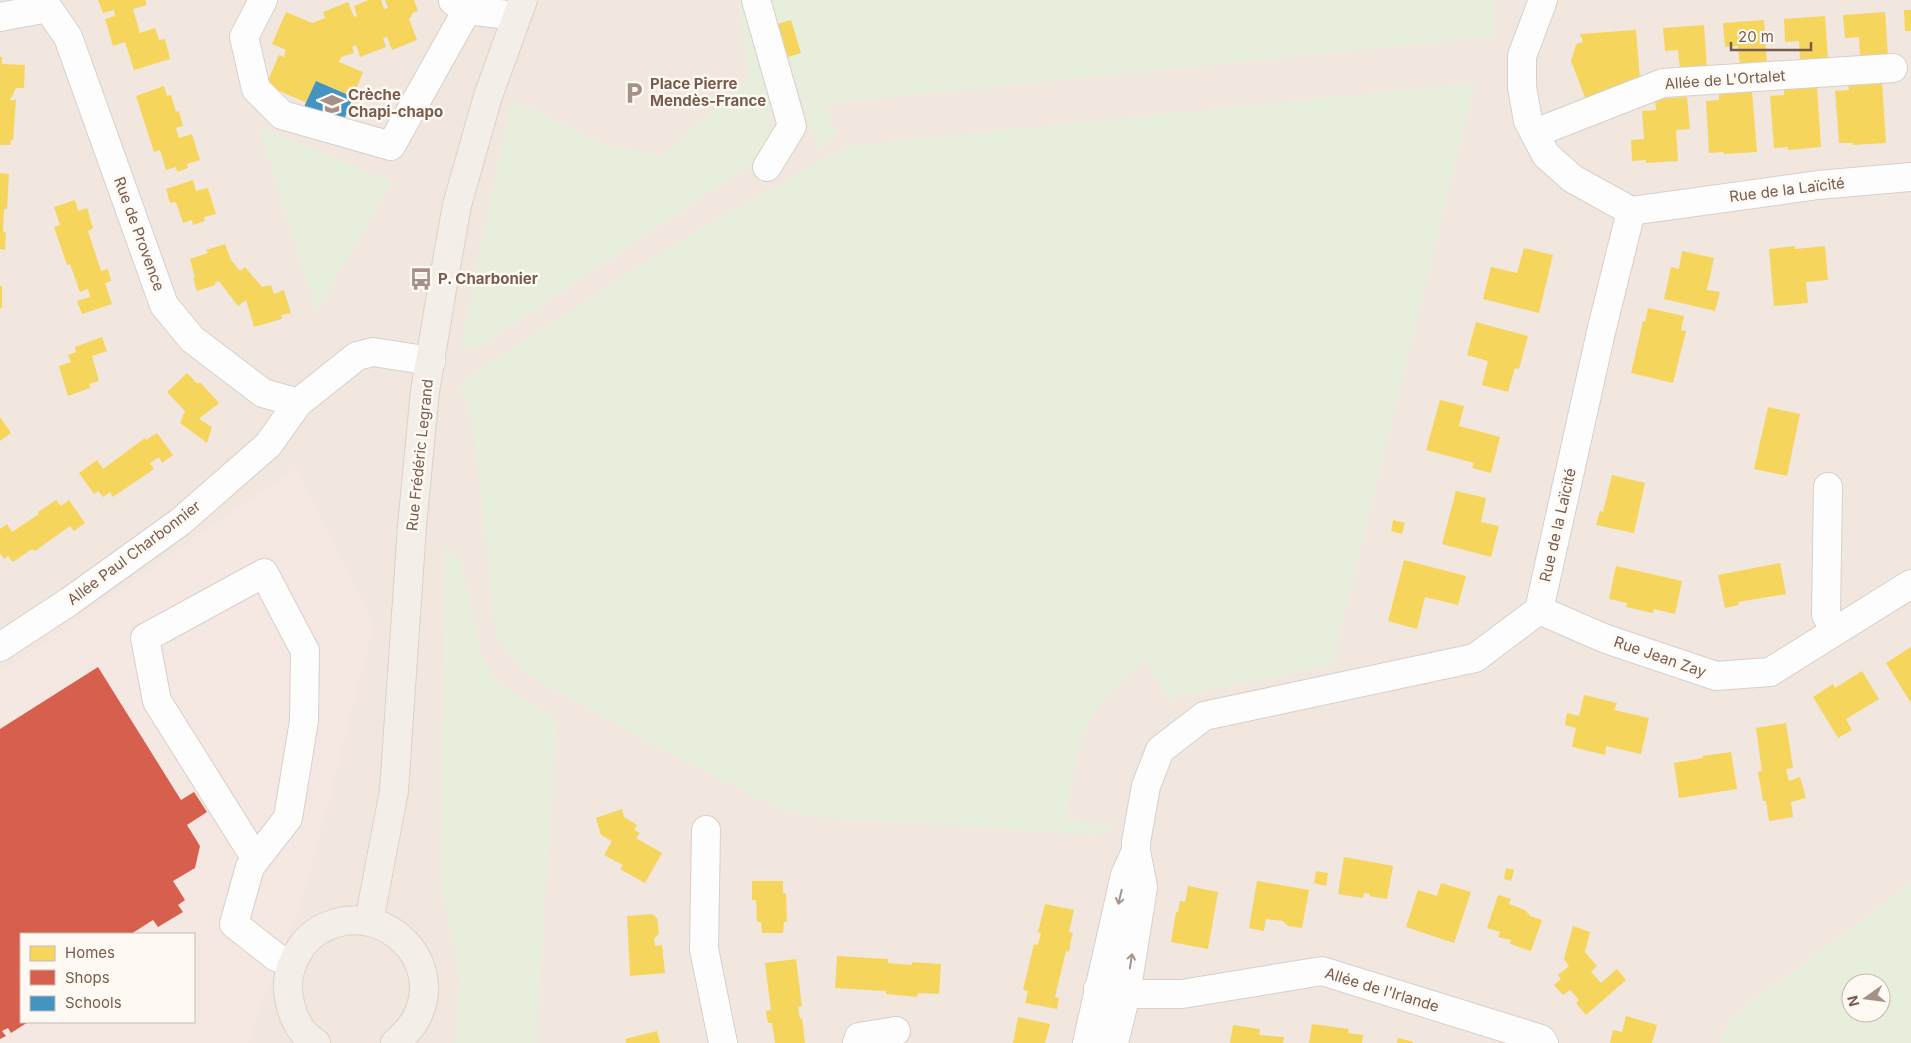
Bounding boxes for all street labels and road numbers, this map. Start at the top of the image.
street label: Allée de L'Ortalet [1664,66,1786,93]
street label: Rue de la Laïcité [1728,173,1846,206]
street label: Rue de Provence [110,174,169,294]
street label: Rue Frédéric Legrand [402,378,437,532]
street label: Rue de la Laïcité [1535,466,1580,584]
street label: Allée Paul Charbonnier [63,496,204,609]
street label: Rue Jean Zay [1611,632,1709,681]
street label: Allée de l'Irlande [1323,963,1442,1016]

